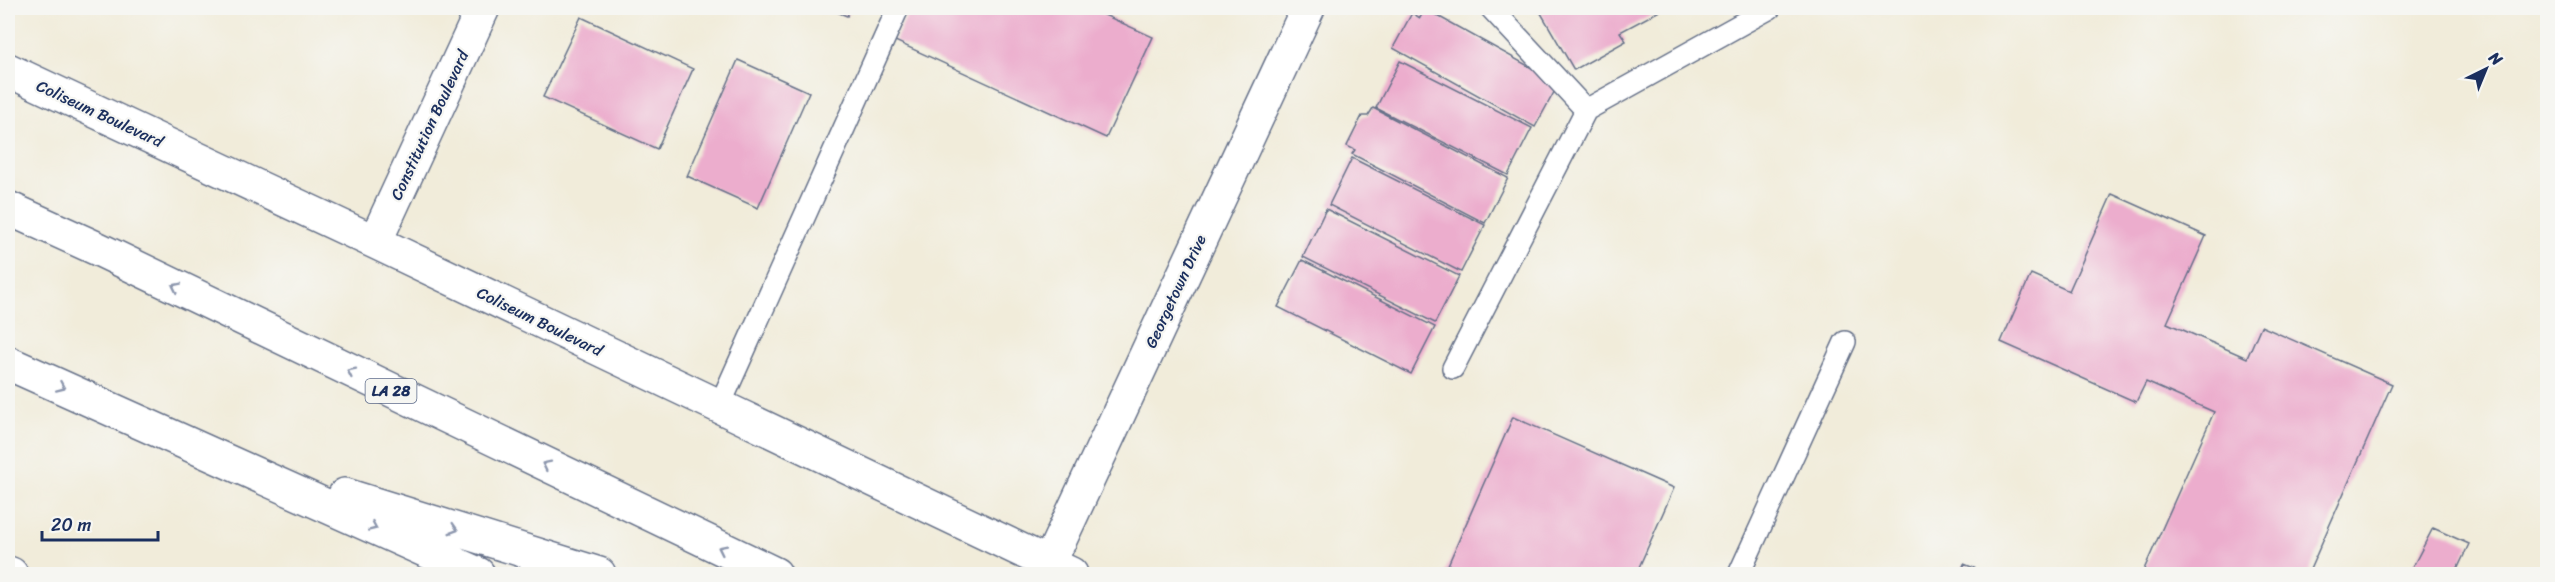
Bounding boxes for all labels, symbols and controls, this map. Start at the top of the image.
north arrow [2456,39,2516,99]
text: N [2481,43,2510,73]
street label: Constitution Boulevard [382,44,478,205]
street label: Coliseum Boulevard [31,71,170,156]
street label: Georgetown Drive [1136,229,1215,353]
street label: Coliseum Boulevard [472,278,609,365]
one-way arrow [171,283,182,295]
one-way arrow [347,368,358,380]
road number: LA 28 [366,379,416,403]
one-way arrow [54,380,65,392]
one-way arrow [542,461,553,473]
scale bar [42,504,158,542]
text: 20 m [51,509,91,541]
one-way arrow [366,520,377,532]
one-way arrow [448,522,459,534]
one-way arrow [718,545,729,557]

